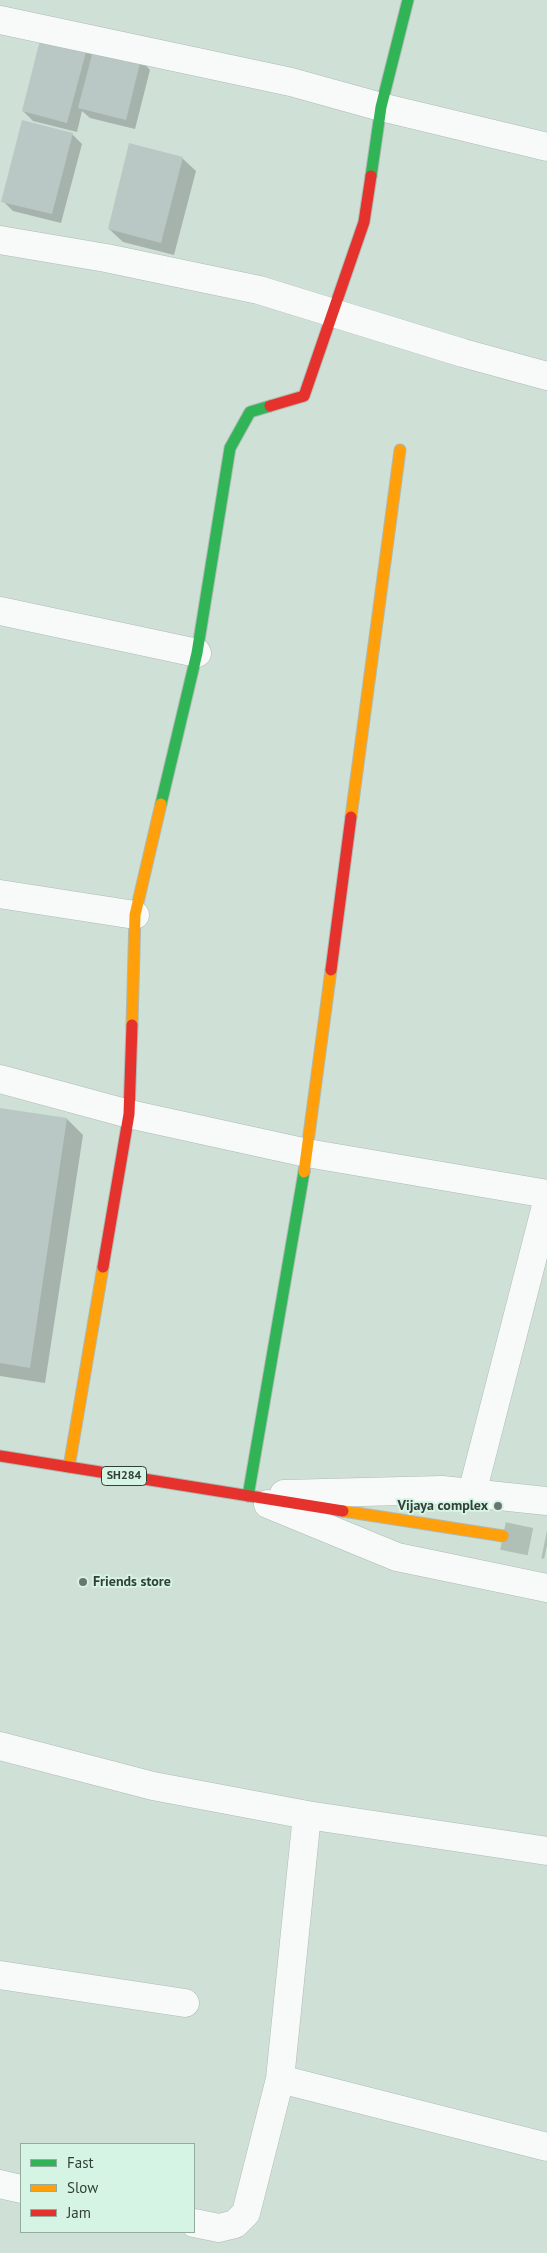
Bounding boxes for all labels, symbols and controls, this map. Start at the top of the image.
road number: SH284 [102,1466,146,1485]
place label: Vijaya complex [397,1498,488,1514]
marker: Vijaya complex [492,1500,504,1512]
place label: Friends store [93,1574,171,1590]
marker: Friends store [77,1576,89,1588]
legend [20,2143,195,2233]
text: Fast [67,2153,94,2172]
text: Slow [67,2178,98,2197]
text: Jam [67,2203,91,2222]

